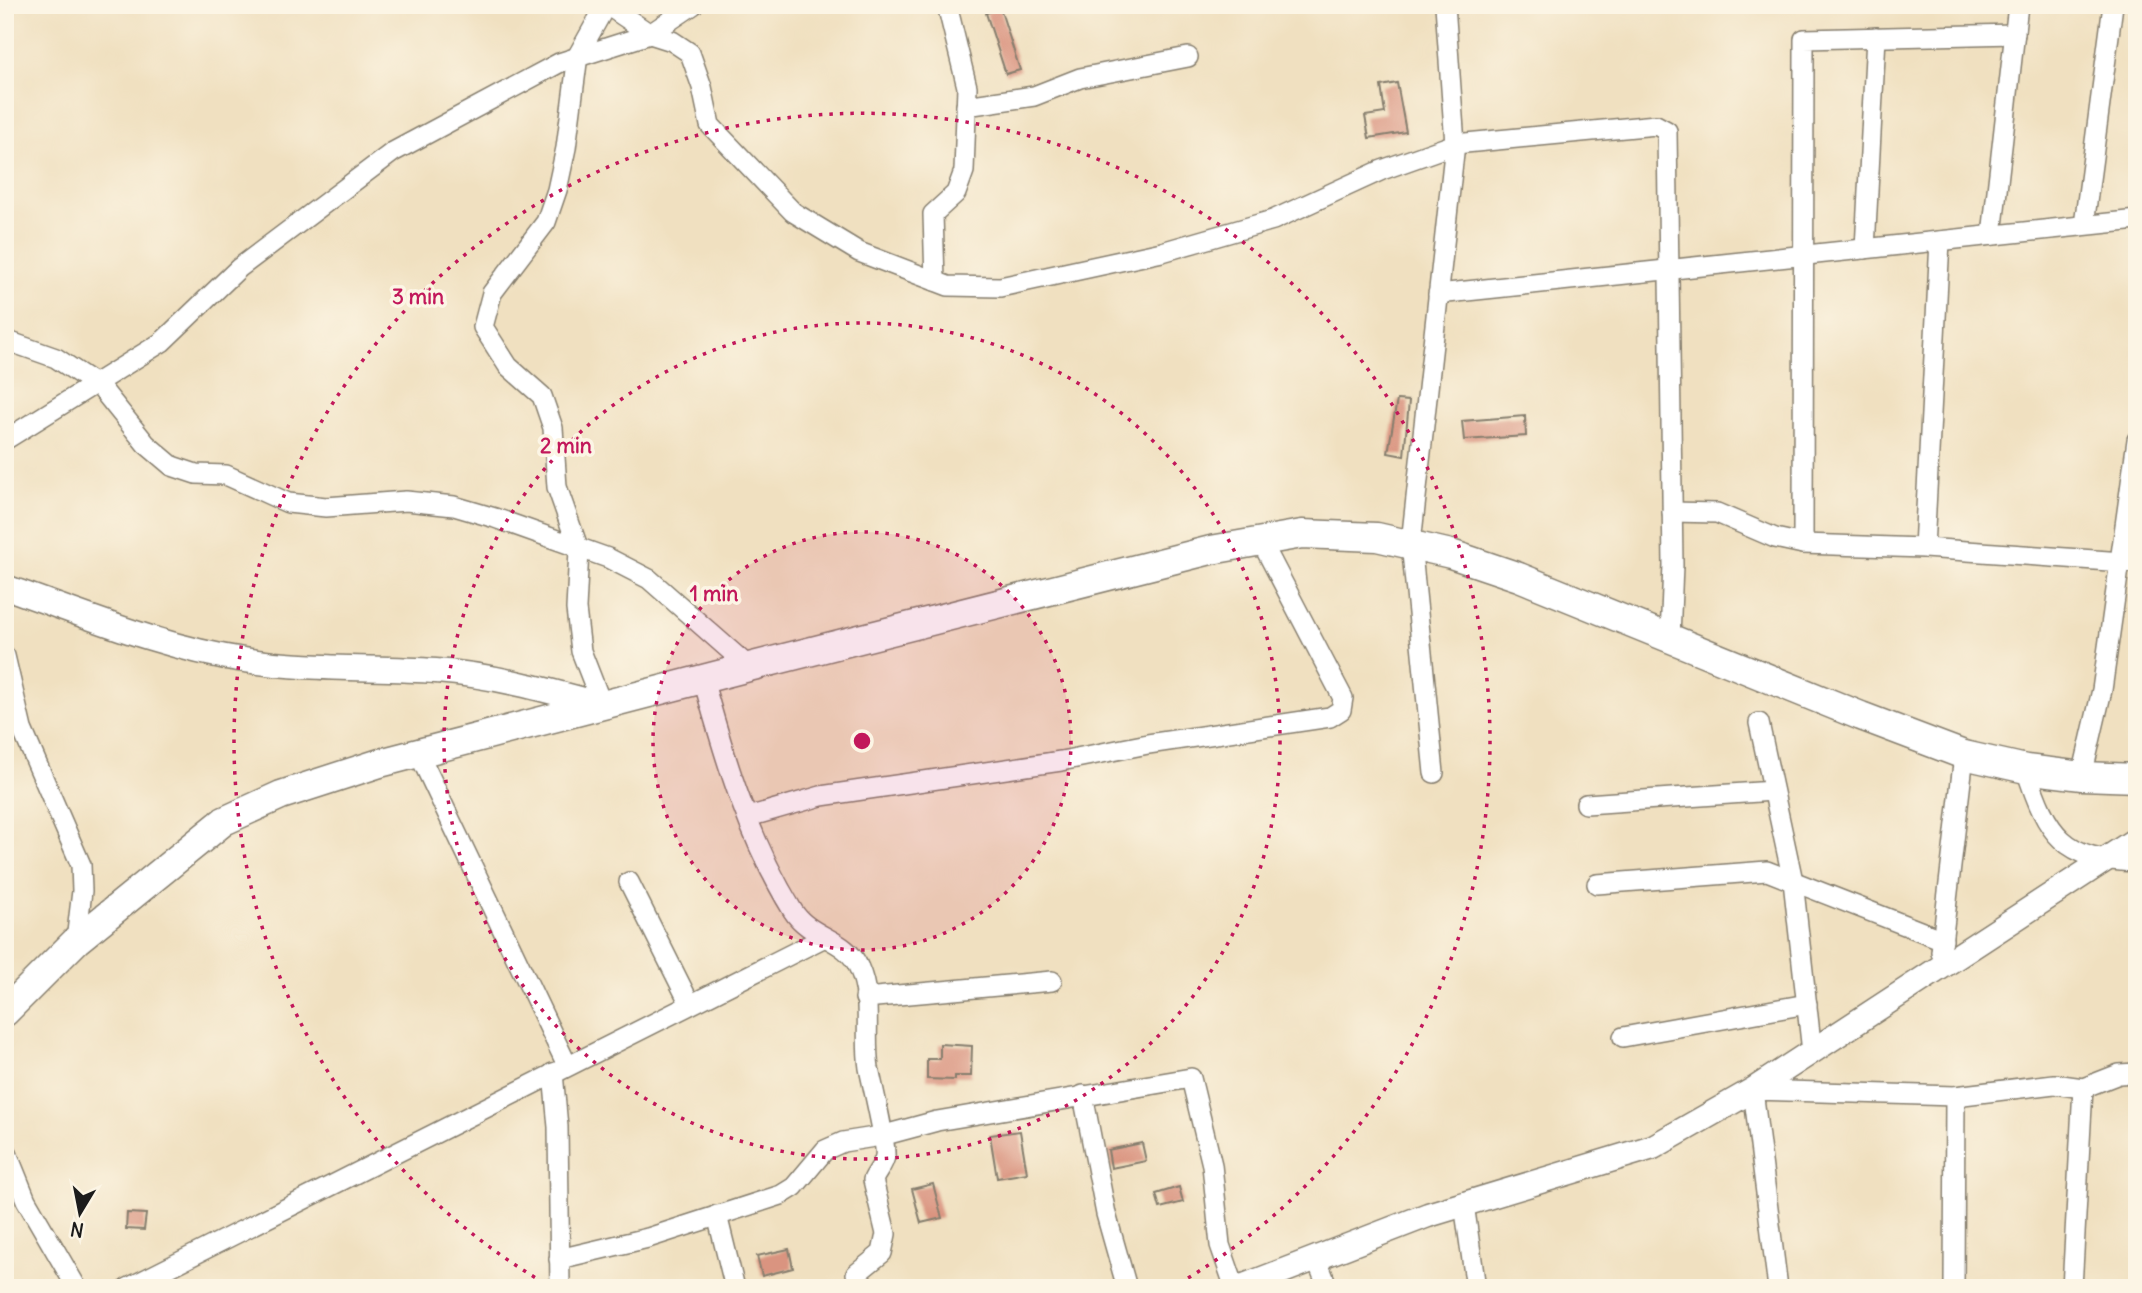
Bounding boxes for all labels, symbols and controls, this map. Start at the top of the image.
text: 3 min [392,283,444,310]
text: 2 min [540,432,592,459]
text: 1 min [690,580,738,607]
centre of rings [850,729,874,753]
north arrow [46,1178,116,1248]
text: N [68,1217,86,1243]

